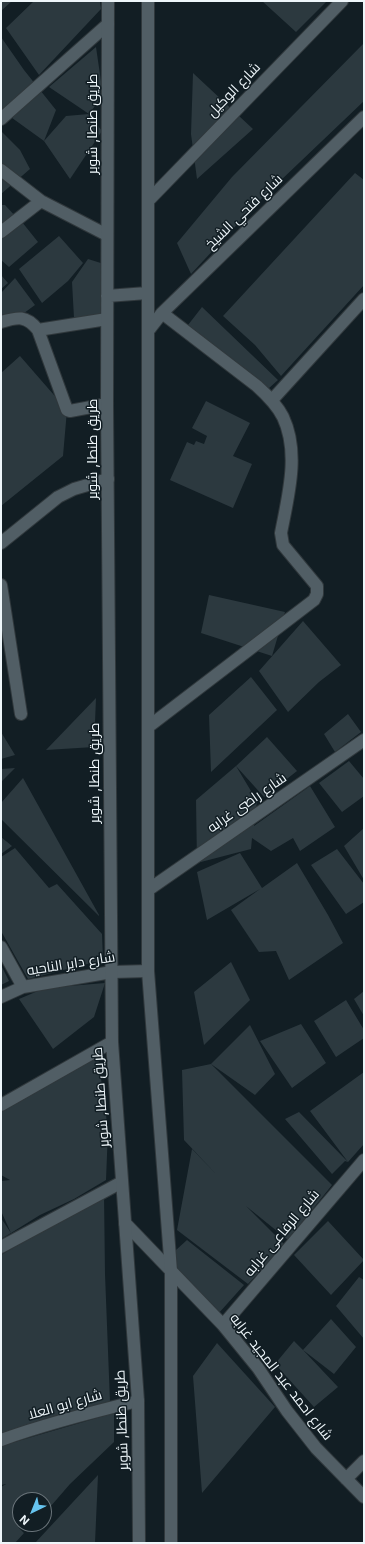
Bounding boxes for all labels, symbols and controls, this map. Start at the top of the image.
street label: شارع الوكيل [204,59,264,121]
street label: طريق طنطا, شوبر [85,74,101,174]
street label: شارع فتحي الشيخ [202,171,286,253]
street label: طريق طنطا, شوبر [85,399,101,499]
street label: طريق طنطا, شوبر [87,723,103,823]
street label: شارع راضى غرابه [204,770,290,836]
street label: شارع داير الناحيه [26,949,116,979]
street label: طريق طنطا, شوبر [89,1046,113,1148]
street label: شارع الرفاعى غرابه [241,1186,323,1280]
street label: شارع احمد عبد المجيد غرابه [226,1310,336,1444]
street label: طريق طنطا, شوبر [112,1369,132,1471]
street label: شارع ابو العلا [26,1386,104,1424]
north arrow [12,1492,52,1532]
text: N [17,1512,32,1528]

